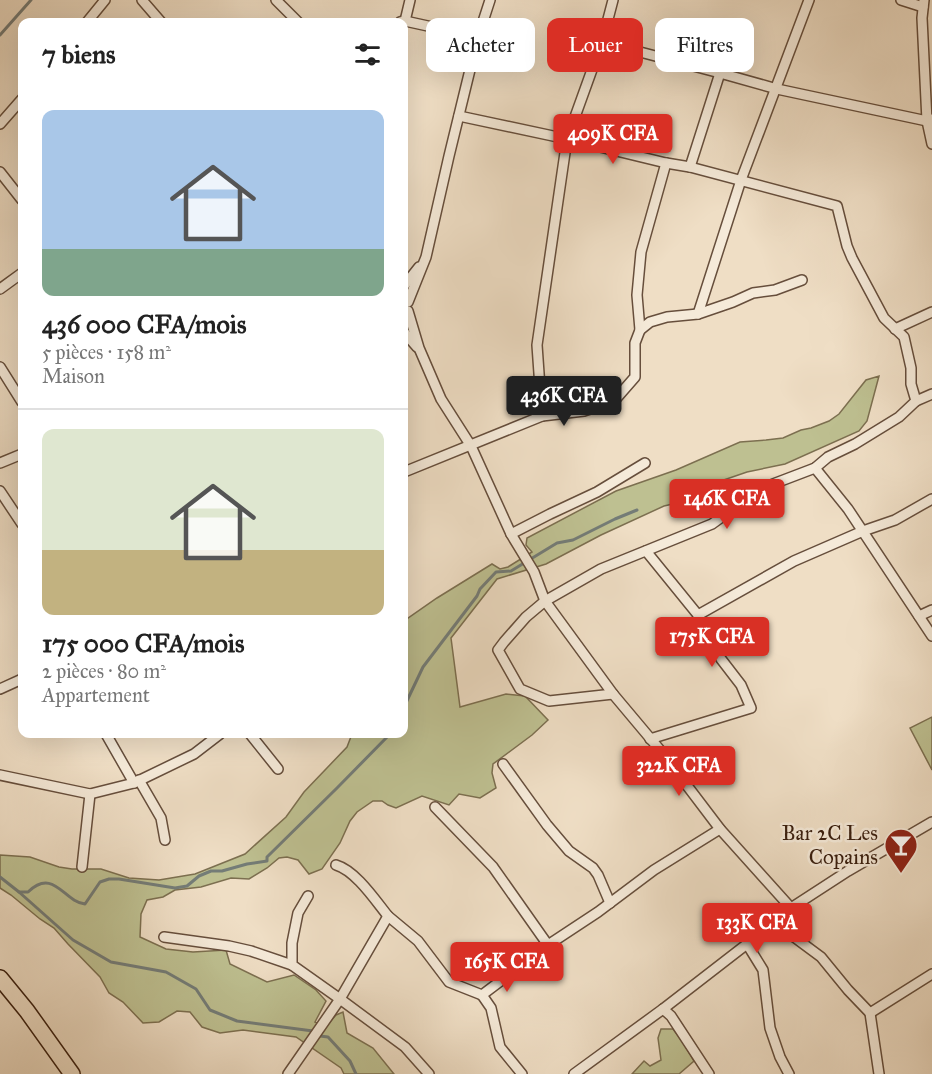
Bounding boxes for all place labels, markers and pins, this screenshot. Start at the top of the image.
pin: 409K CFA [551,114,675,165]
pin: 436K CFA [502,376,626,427]
pin: 146K CFA [665,479,789,530]
pin: 175K CFA [650,617,774,668]
pin: 322K CFA [617,746,741,797]
place label: Bar 2C Les Copains [782,820,878,870]
bar icon: Bar 2C Les Copains [883,827,919,874]
pin: 133K CFA [695,903,819,954]
pin: 165K CFA [445,942,569,993]

